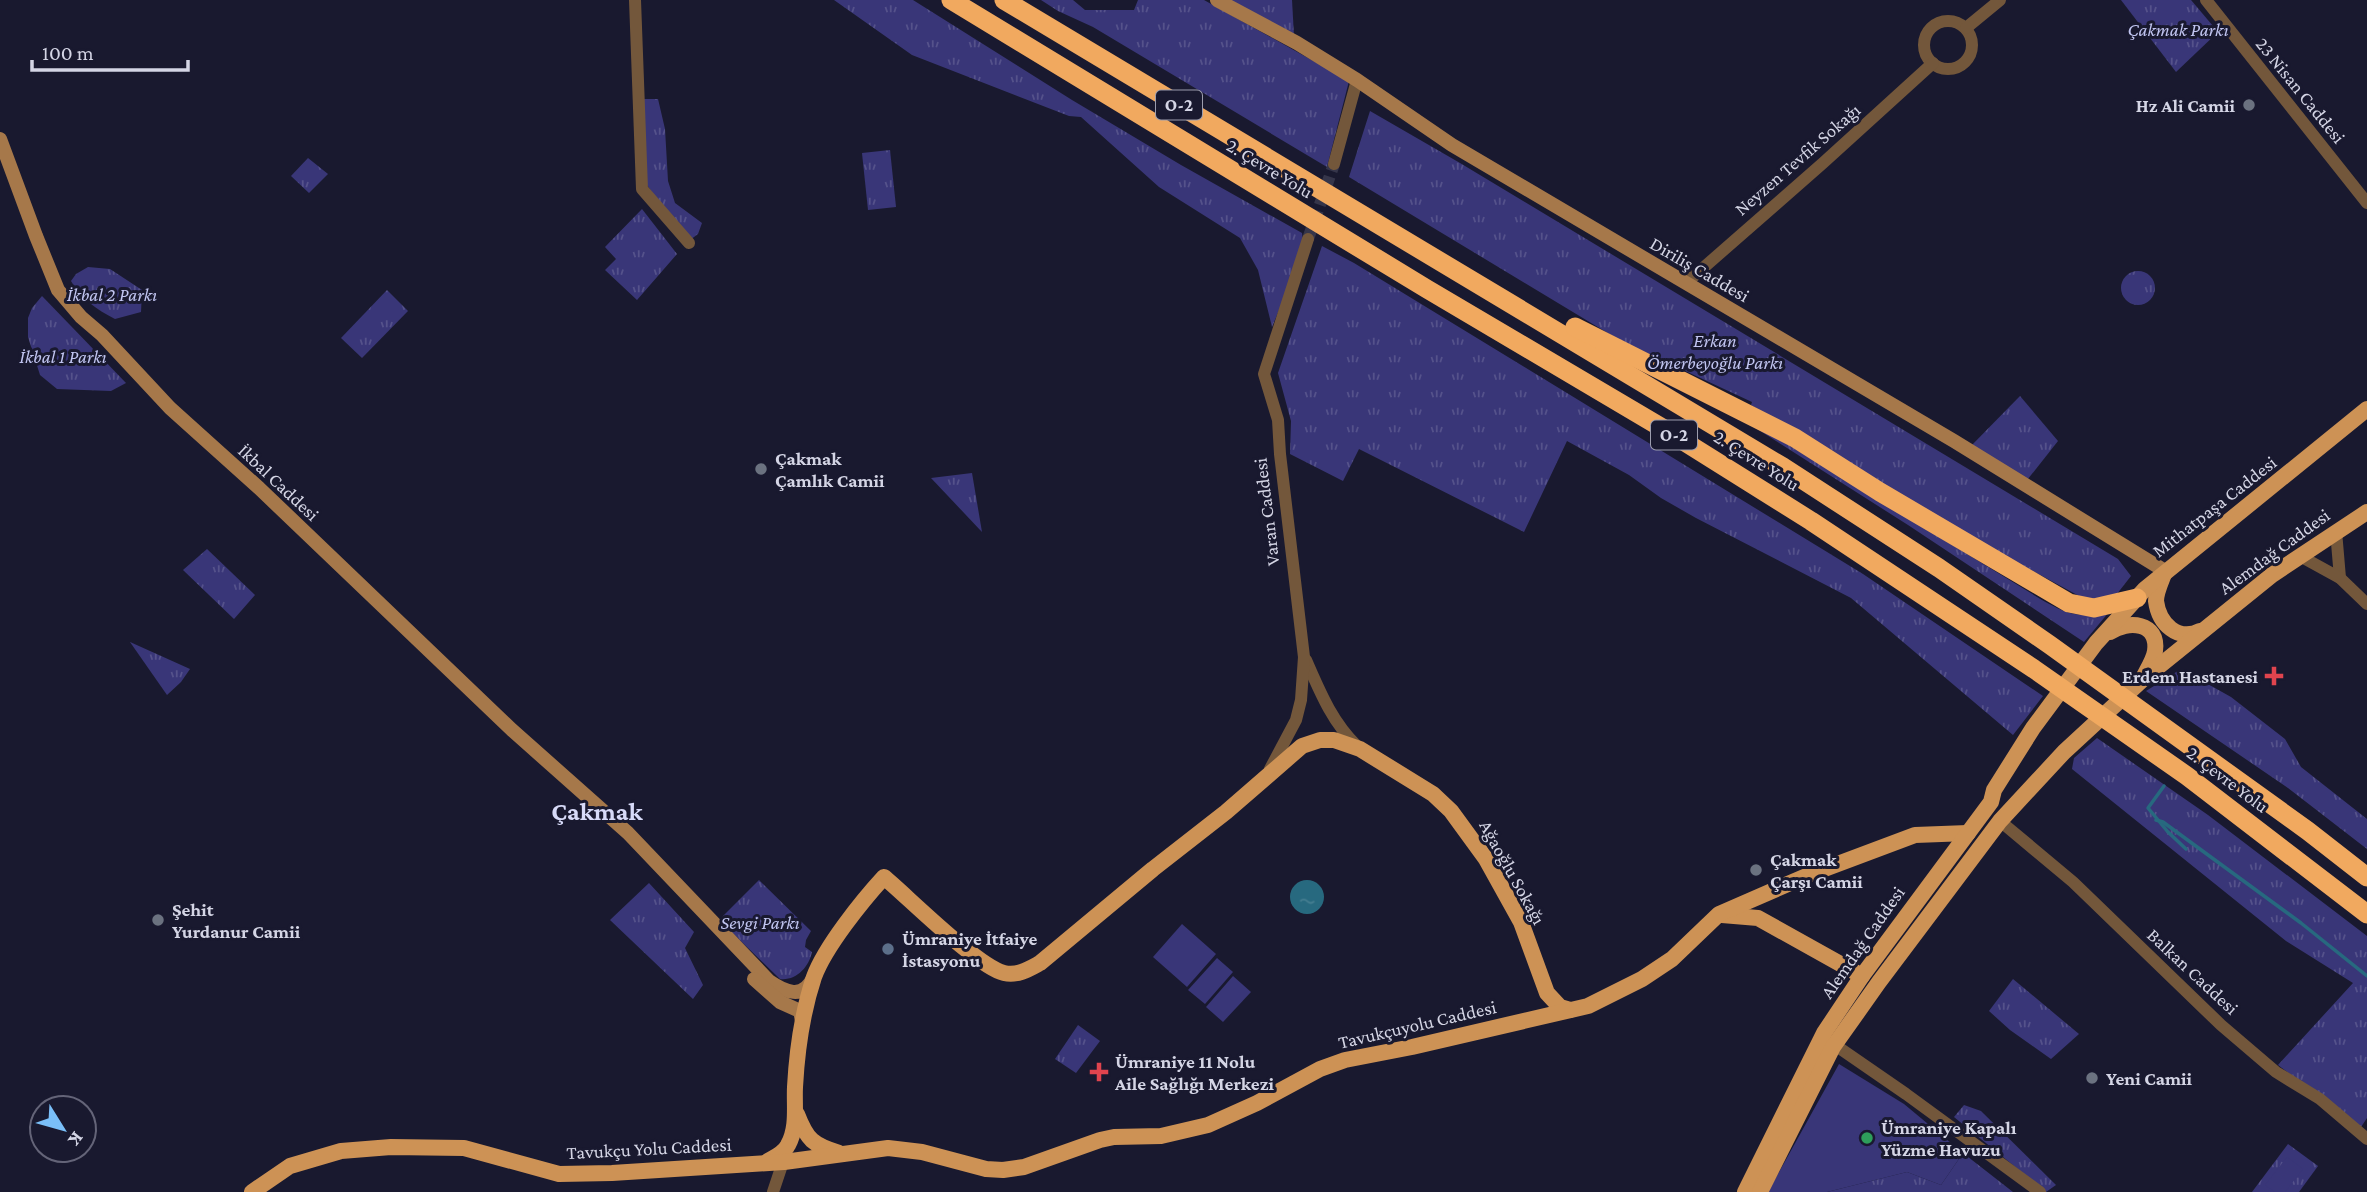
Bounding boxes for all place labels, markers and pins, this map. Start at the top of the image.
place label: Hz Ali Camii [2136,95,2235,116]
marker: Hz Ali Camii [2241,97,2257,113]
place label: Çakmak Çamlık Camii [775,448,885,491]
marker: Çakmak Çamlık Camii [753,461,769,477]
place label: Erdem Hastanesi [2122,666,2258,687]
marker: Erdem Hastanesi [2264,666,2284,686]
place label: Çakmak Çarşı Camii [1770,849,1863,892]
marker: Çakmak Çarşı Camii [1748,862,1764,878]
place label: Şehit Yurdanur Camii [172,899,301,942]
marker: Şehit Yurdanur Camii [150,912,166,928]
place label: Ümraniye İtfaiye İstasyonu [902,928,1037,971]
marker: Ümraniye İtfaiye İstasyonu [880,941,896,957]
place label: Ümraniye 11 Nolu Aile Sağlığı Merkezi [1114,1051,1274,1094]
marker: Ümraniye 11 Nolu Aile Sağlığı Merkezi [1089,1062,1109,1082]
place label: Yeni Camii [2106,1068,2193,1089]
marker: Yeni Camii [2084,1070,2100,1086]
place label: Ümraniye Kapalı Yüzme Havuzu [1881,1117,2017,1160]
marker: Ümraniye Kapalı Yüzme Havuzu [1859,1130,1875,1146]

